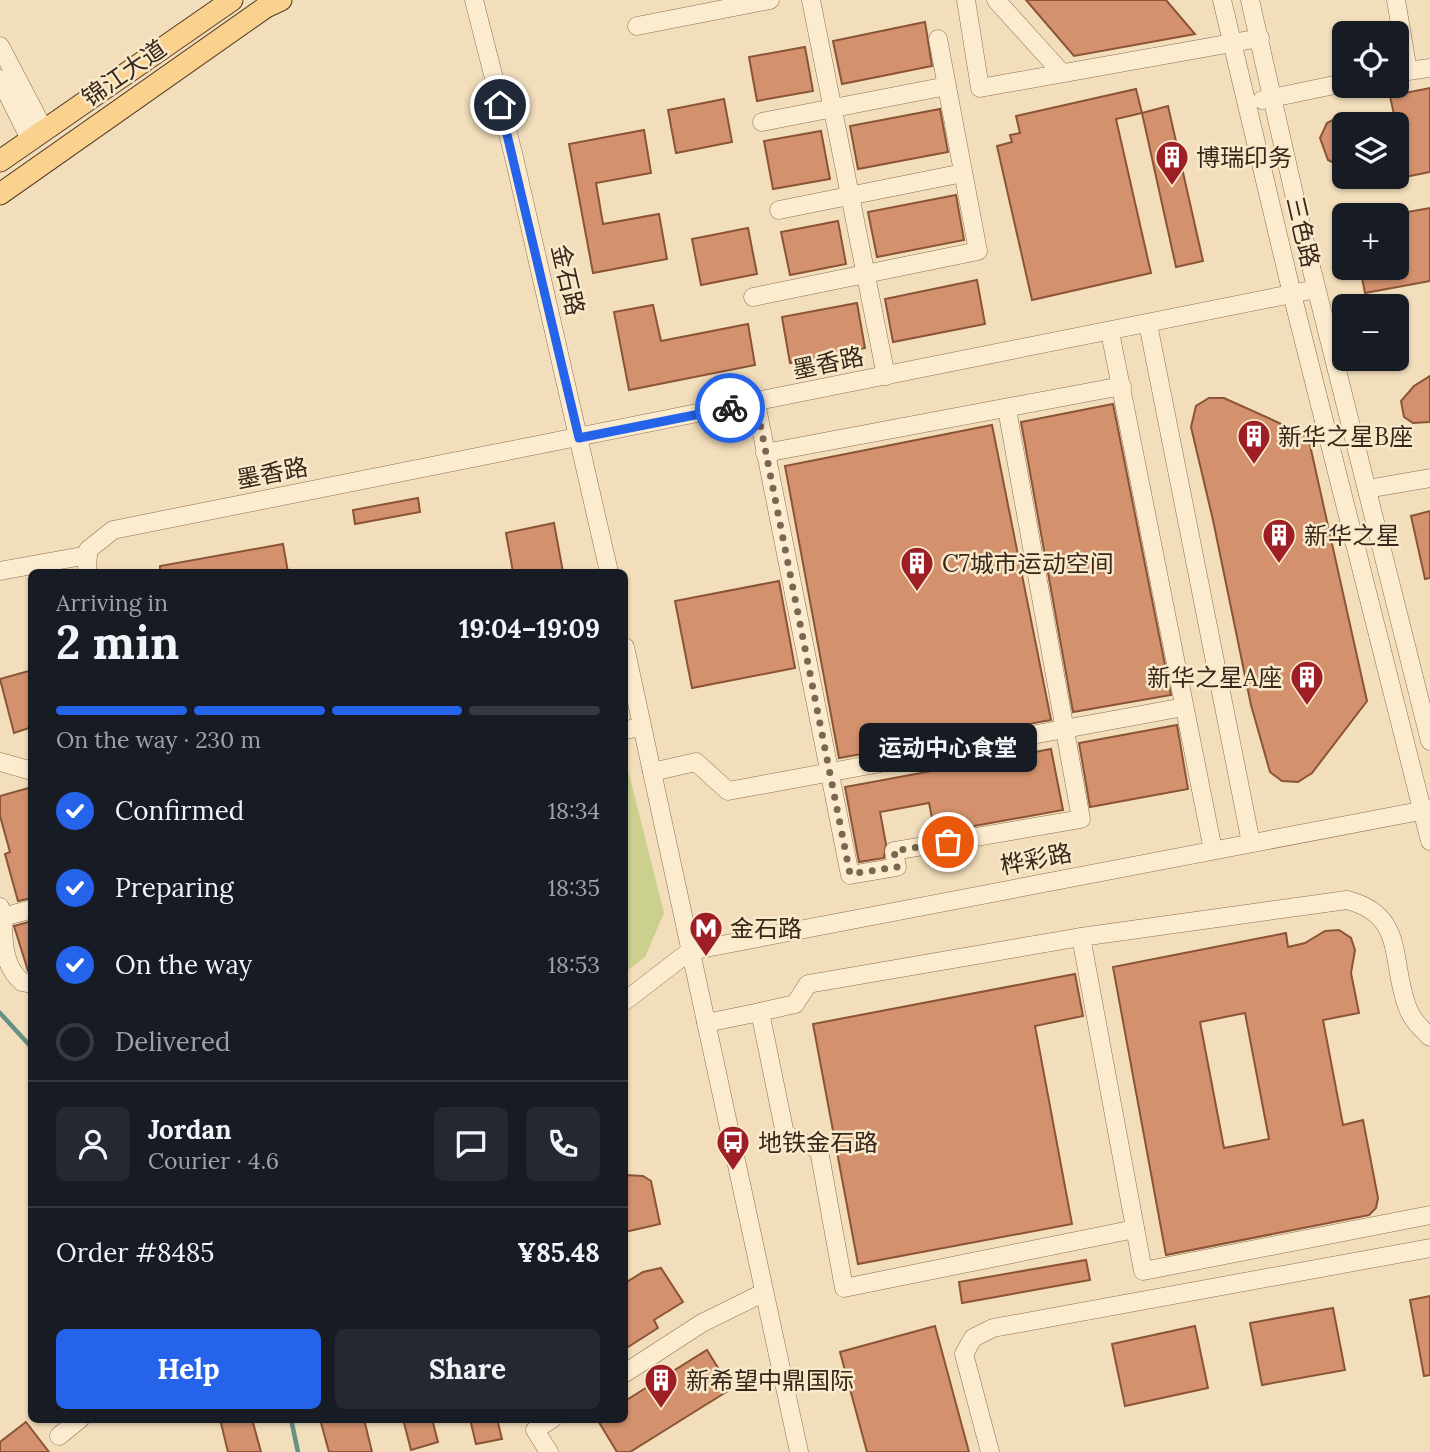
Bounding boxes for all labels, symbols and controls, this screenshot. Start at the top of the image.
map controls [1332,21,1409,371]
button: locate [1332,21,1409,98]
street label: 锦江大道 [76,33,172,113]
pin [470,75,530,135]
icon: home [481,86,519,124]
button: layers [1332,112,1409,189]
building icon: 博瑞印务 [1153,138,1191,187]
place label: 博瑞印务 [1196,142,1292,173]
street label: 三色路 [1280,193,1326,271]
button: + [1332,203,1409,280]
street label: 金石路 [545,241,591,319]
button: − [1332,294,1409,371]
street label: 墨香路 [790,340,866,386]
courier [695,373,765,443]
icon: bike [711,389,749,427]
building icon: 新华之星B座 [1235,417,1273,466]
place label: 新华之星B座 [1278,421,1413,452]
street label: 墨香路 [234,451,310,495]
building icon: 新华之星 [1260,516,1298,565]
place label: 新华之星 [1304,520,1400,551]
building icon: C7城市运动空间 [898,544,936,593]
place label: C7城市运动空间 [942,548,1114,579]
text: Arriving in [56,588,168,617]
text: 19:04–19:09 [459,612,600,645]
text: 2 min [56,613,179,672]
building icon: 新华之星A座 [1288,658,1326,707]
place label: 新华之星A座 [1147,662,1282,693]
callout: 运动中心食堂 [859,723,1037,772]
text: On the way · 230 m [56,725,261,754]
text: 运动中心食堂 [879,733,1017,762]
icon: check [56,792,94,830]
text: Confirmed [115,794,244,827]
text: 18:34 [548,796,600,825]
pin [918,812,978,872]
icon: bag [929,823,967,861]
street label: 桦彩路 [998,837,1074,881]
icon: check [56,869,94,907]
text: Preparing [115,871,234,904]
text: 18:35 [548,873,600,902]
metro station icon: 金石路 [687,909,725,958]
place label: 金石路 [730,913,802,944]
icon: check [56,946,94,984]
text: On the way [115,948,252,981]
text: 18:53 [548,950,600,979]
text: Delivered [115,1025,231,1058]
button: person [56,1107,130,1181]
button: chat [434,1107,508,1181]
button: phone [526,1107,600,1181]
text: Jordan [148,1113,232,1146]
bus stop icon: 地铁金石路 [714,1123,752,1172]
place label: 地铁金石路 [758,1127,878,1158]
text: Courier · 4.6 [148,1146,279,1175]
text: Order #8485 [56,1236,215,1269]
text: ¥85.48 [517,1236,600,1269]
button: Help [56,1329,321,1409]
button: Share [335,1329,600,1409]
building icon: 新希望中鼎国际 [642,1361,680,1410]
place label: 新希望中鼎国际 [686,1365,854,1396]

